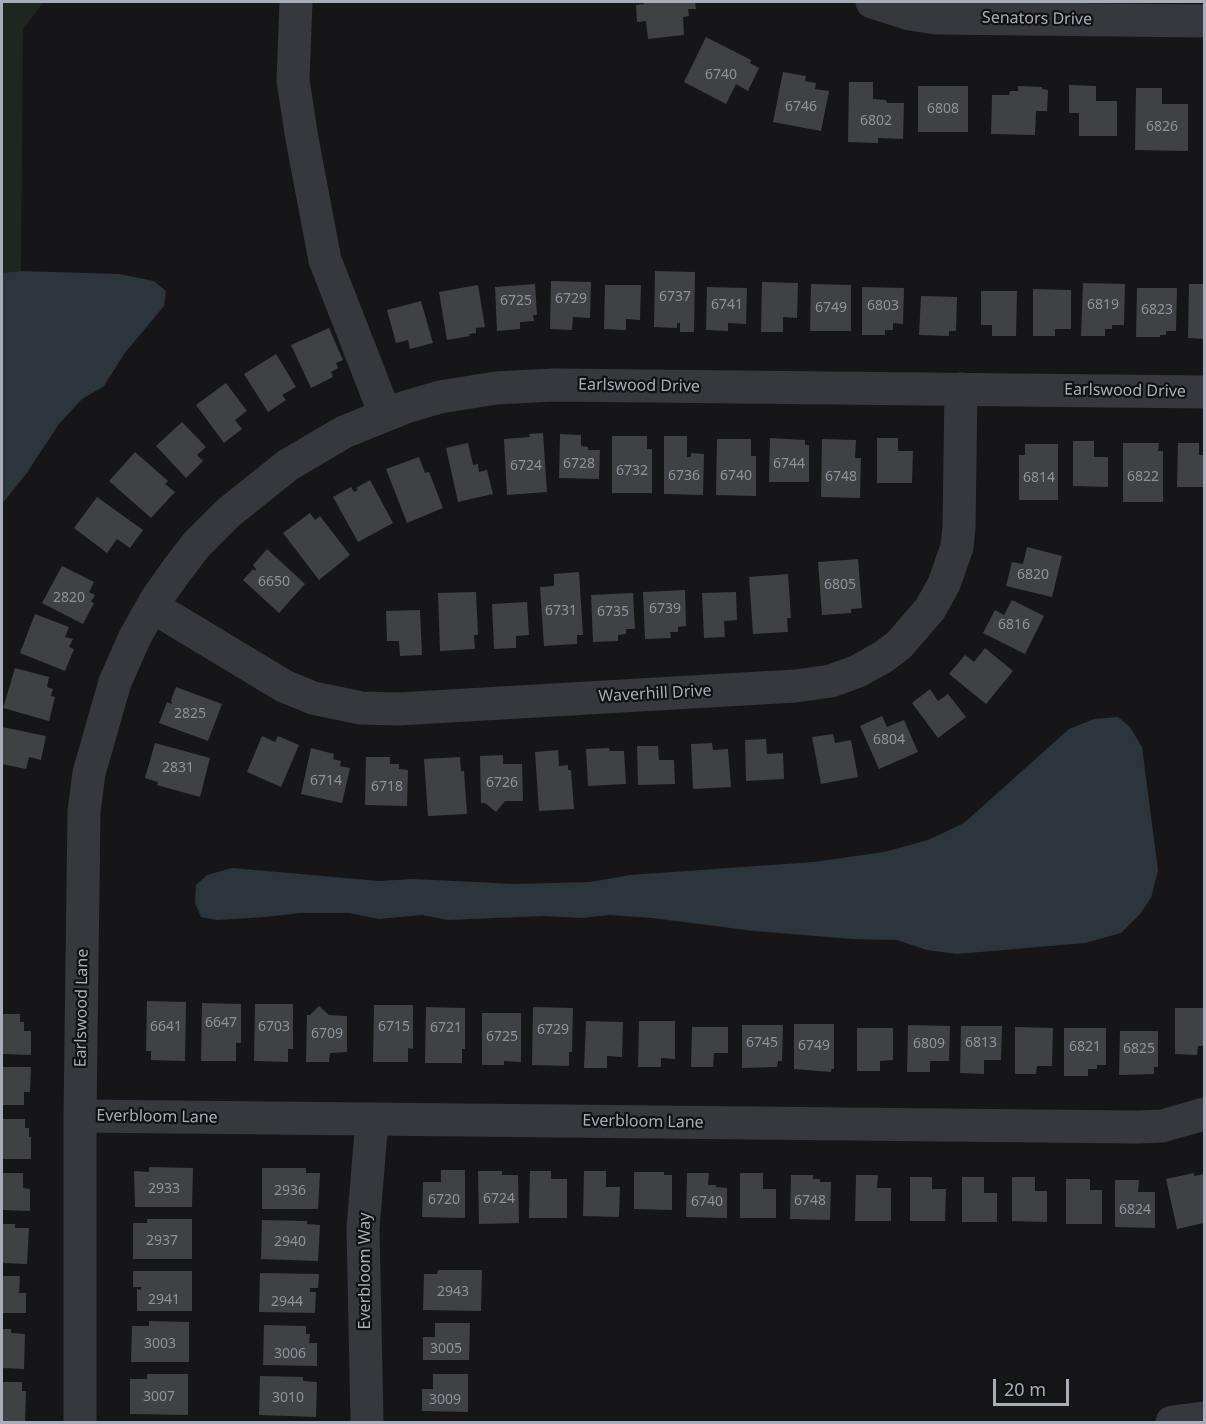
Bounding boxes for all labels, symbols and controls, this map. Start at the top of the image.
street label: Senators Drive [982,8,1092,30]
house number: 6740 [705,67,737,83]
house number: 6746 [785,99,817,115]
house number: 6808 [927,101,959,117]
house number: 6802 [860,113,892,129]
house number: 6826 [1146,119,1178,135]
house number: 6737 [659,289,691,305]
house number: 6729 [555,291,587,307]
house number: 6725 [500,293,532,309]
house number: 6741 [711,297,743,313]
house number: 6819 [1087,297,1119,313]
house number: 6803 [867,298,899,314]
house number: 6749 [815,300,847,316]
house number: 6823 [1141,302,1173,318]
street label: Earlswood Drive [578,375,700,397]
street label: Earlswood Drive [1064,380,1186,402]
house number: 6728 [563,456,595,472]
house number: 6744 [773,456,805,472]
house number: 6724 [510,458,542,474]
house number: 6732 [616,463,648,479]
house number: 6736 [668,468,700,484]
house number: 6740 [720,468,752,484]
house number: 6748 [825,469,857,485]
house number: 6822 [1127,469,1159,485]
house number: 6814 [1023,470,1055,486]
house number: 6820 [1017,567,1049,583]
house number: 6650 [258,574,290,590]
house number: 6805 [824,577,856,593]
house number: 2820 [53,590,85,606]
house number: 6739 [649,601,681,617]
house number: 6731 [545,603,577,619]
house number: 6735 [597,604,629,620]
house number: 6816 [998,617,1030,633]
street label: Waverhill Drive [598,681,712,707]
house number: 2825 [174,706,206,722]
house number: 6804 [873,732,905,748]
house number: 2831 [162,760,194,776]
house number: 6714 [310,773,342,789]
house number: 6726 [486,775,518,791]
house number: 6718 [371,779,403,795]
street label: Earlswood Lane [71,949,93,1067]
house number: 6647 [205,1015,237,1031]
house number: 6641 [150,1019,182,1035]
house number: 6703 [258,1019,290,1035]
house number: 6715 [378,1019,410,1035]
house number: 6721 [430,1020,462,1036]
house number: 6729 [537,1022,569,1038]
house number: 6709 [311,1026,343,1042]
house number: 6725 [486,1029,518,1045]
house number: 6745 [746,1035,778,1051]
house number: 6813 [965,1035,997,1051]
house number: 6809 [913,1036,945,1052]
house number: 6749 [798,1038,830,1054]
house number: 6821 [1069,1039,1101,1055]
house number: 6825 [1123,1041,1155,1057]
street label: Everbloom Lane [96,1106,218,1128]
street label: Everbloom Lane [582,1111,704,1133]
house number: 2933 [148,1181,180,1197]
house number: 2936 [274,1183,306,1199]
house number: 6724 [483,1191,515,1207]
house number: 6720 [428,1192,460,1208]
house number: 6748 [794,1193,826,1209]
house number: 6740 [691,1194,723,1210]
house number: 6824 [1119,1202,1151,1218]
street label: Everbloom Way [355,1213,375,1329]
house number: 2937 [146,1233,178,1249]
house number: 2940 [274,1234,306,1250]
house number: 2943 [437,1284,469,1300]
house number: 2941 [148,1292,180,1308]
house number: 2944 [271,1294,303,1310]
house number: 3003 [144,1336,176,1352]
house number: 3005 [430,1341,462,1357]
house number: 3006 [274,1346,306,1362]
scale bar [996,1367,1072,1405]
text: 20 m [1004,1377,1046,1401]
house number: 3007 [143,1389,175,1405]
house number: 3010 [272,1390,304,1406]
house number: 3009 [429,1392,461,1408]

